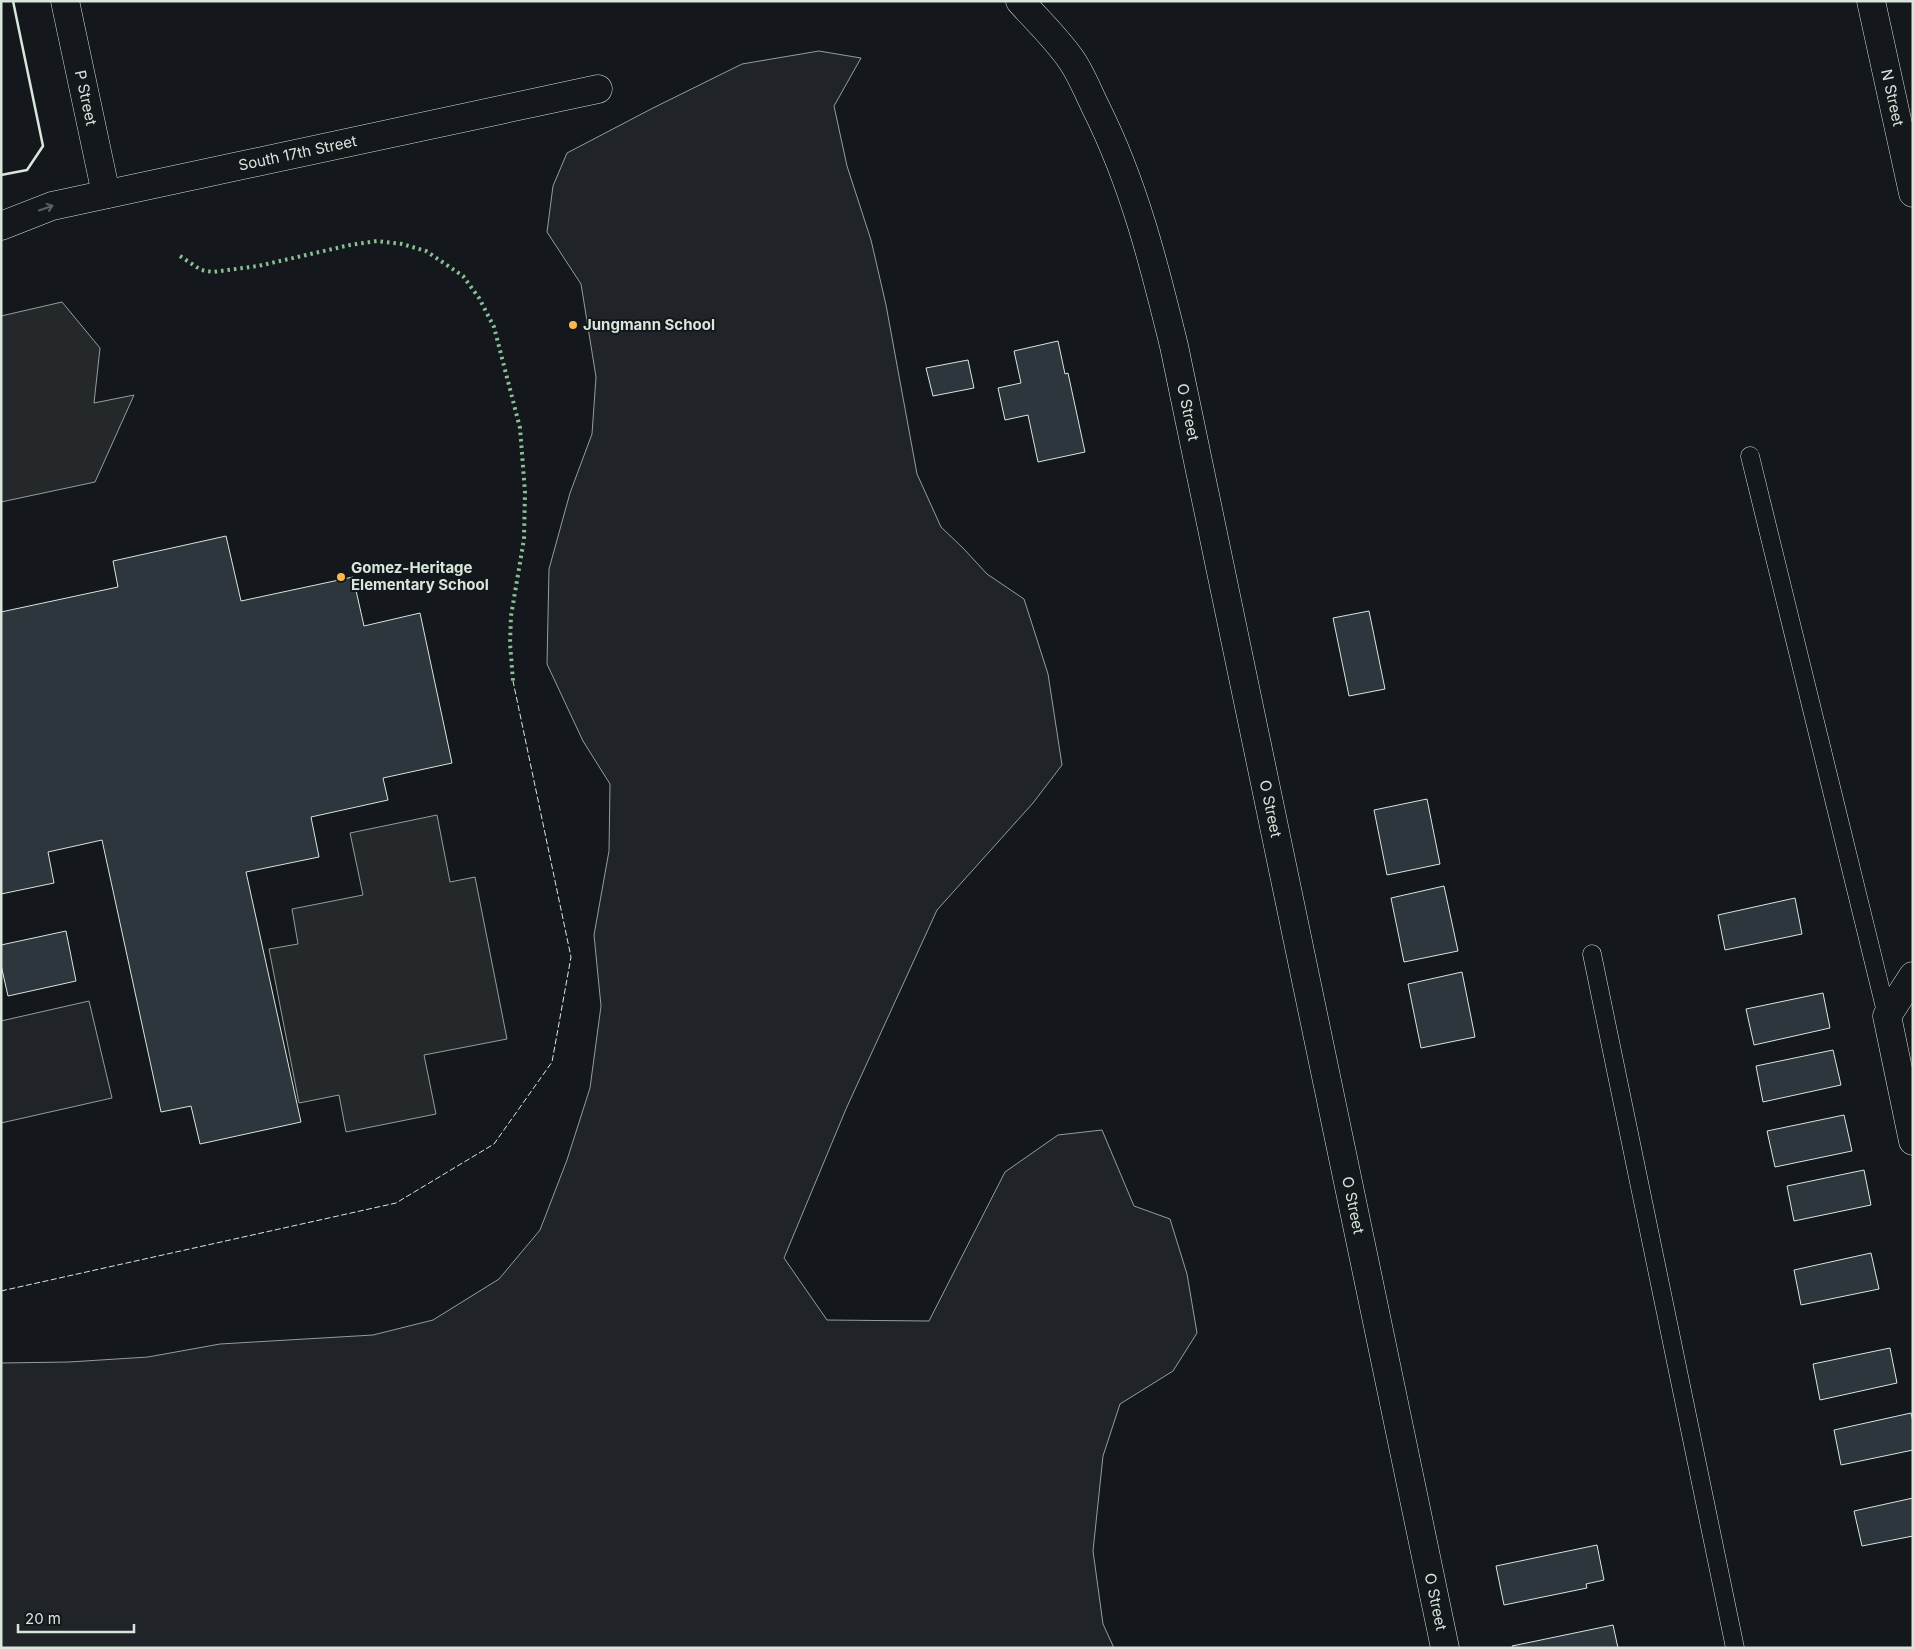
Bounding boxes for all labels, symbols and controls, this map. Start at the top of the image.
street label: N Street [1877,67,1908,128]
street label: P Street [71,68,101,127]
street label: South 17th Street [237,131,359,175]
one-way arrow [38,203,54,212]
place label: Jungmann School [583,315,715,334]
marker: Jungmann School [567,319,579,331]
street label: O Street [1173,382,1204,443]
place label: Gomez-Heritage Elementary School [351,558,489,594]
marker: Gomez-Heritage Elementary School [335,571,347,583]
street label: O Street [1256,778,1286,839]
street label: O Street [1338,1175,1369,1236]
street label: O Street [1421,1571,1451,1632]
scale bar [18,1602,134,1634]
text: 20 m [25,1609,61,1628]

